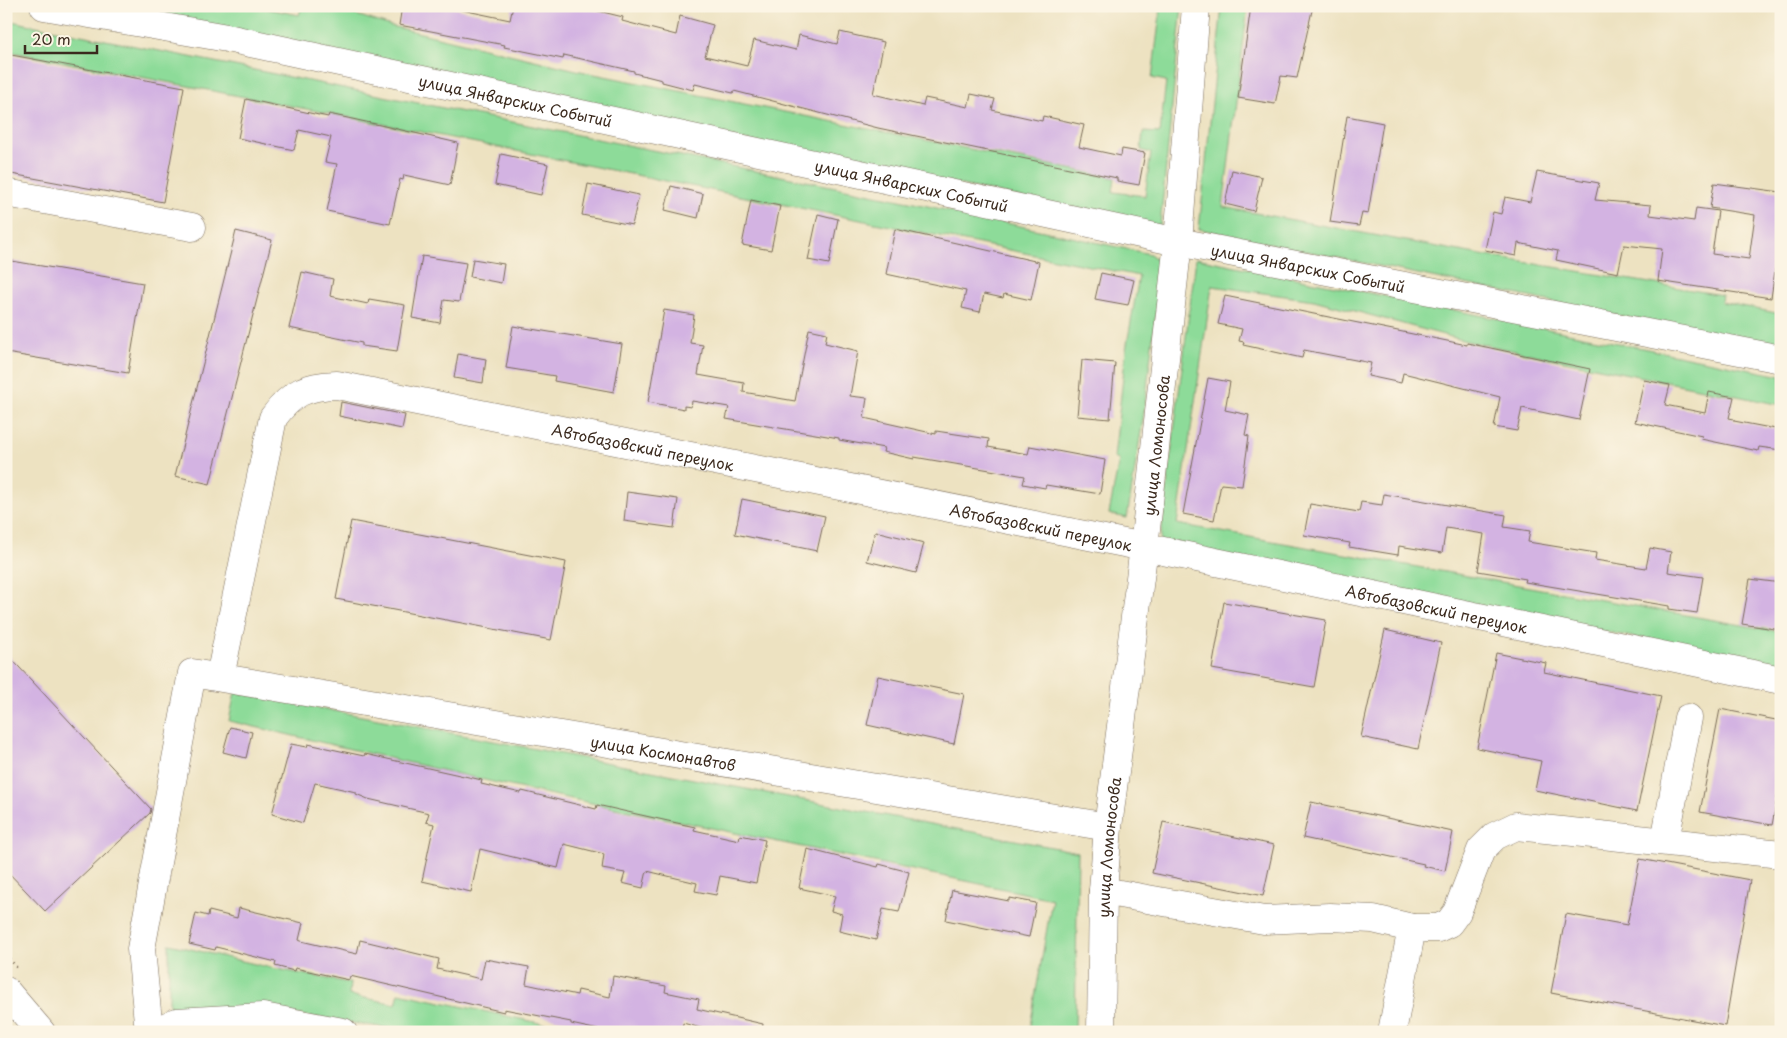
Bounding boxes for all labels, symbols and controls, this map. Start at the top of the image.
scale bar [25,22,98,54]
text: 20 m [32,27,71,50]
street label: улица Январских Событий [417,68,614,132]
street label: улица Январских Событий [813,153,1010,217]
street label: улица Январских Событий [1209,237,1407,297]
street label: улица Ломоносова [1136,373,1175,517]
street label: Автобазовский переулок [550,417,736,476]
street label: Автобазовский переулок [948,497,1134,556]
street label: Автобазовский переулок [1344,578,1530,638]
street label: улица Космонавтов [589,729,738,776]
street label: улица Ломоносова [1091,775,1126,918]

